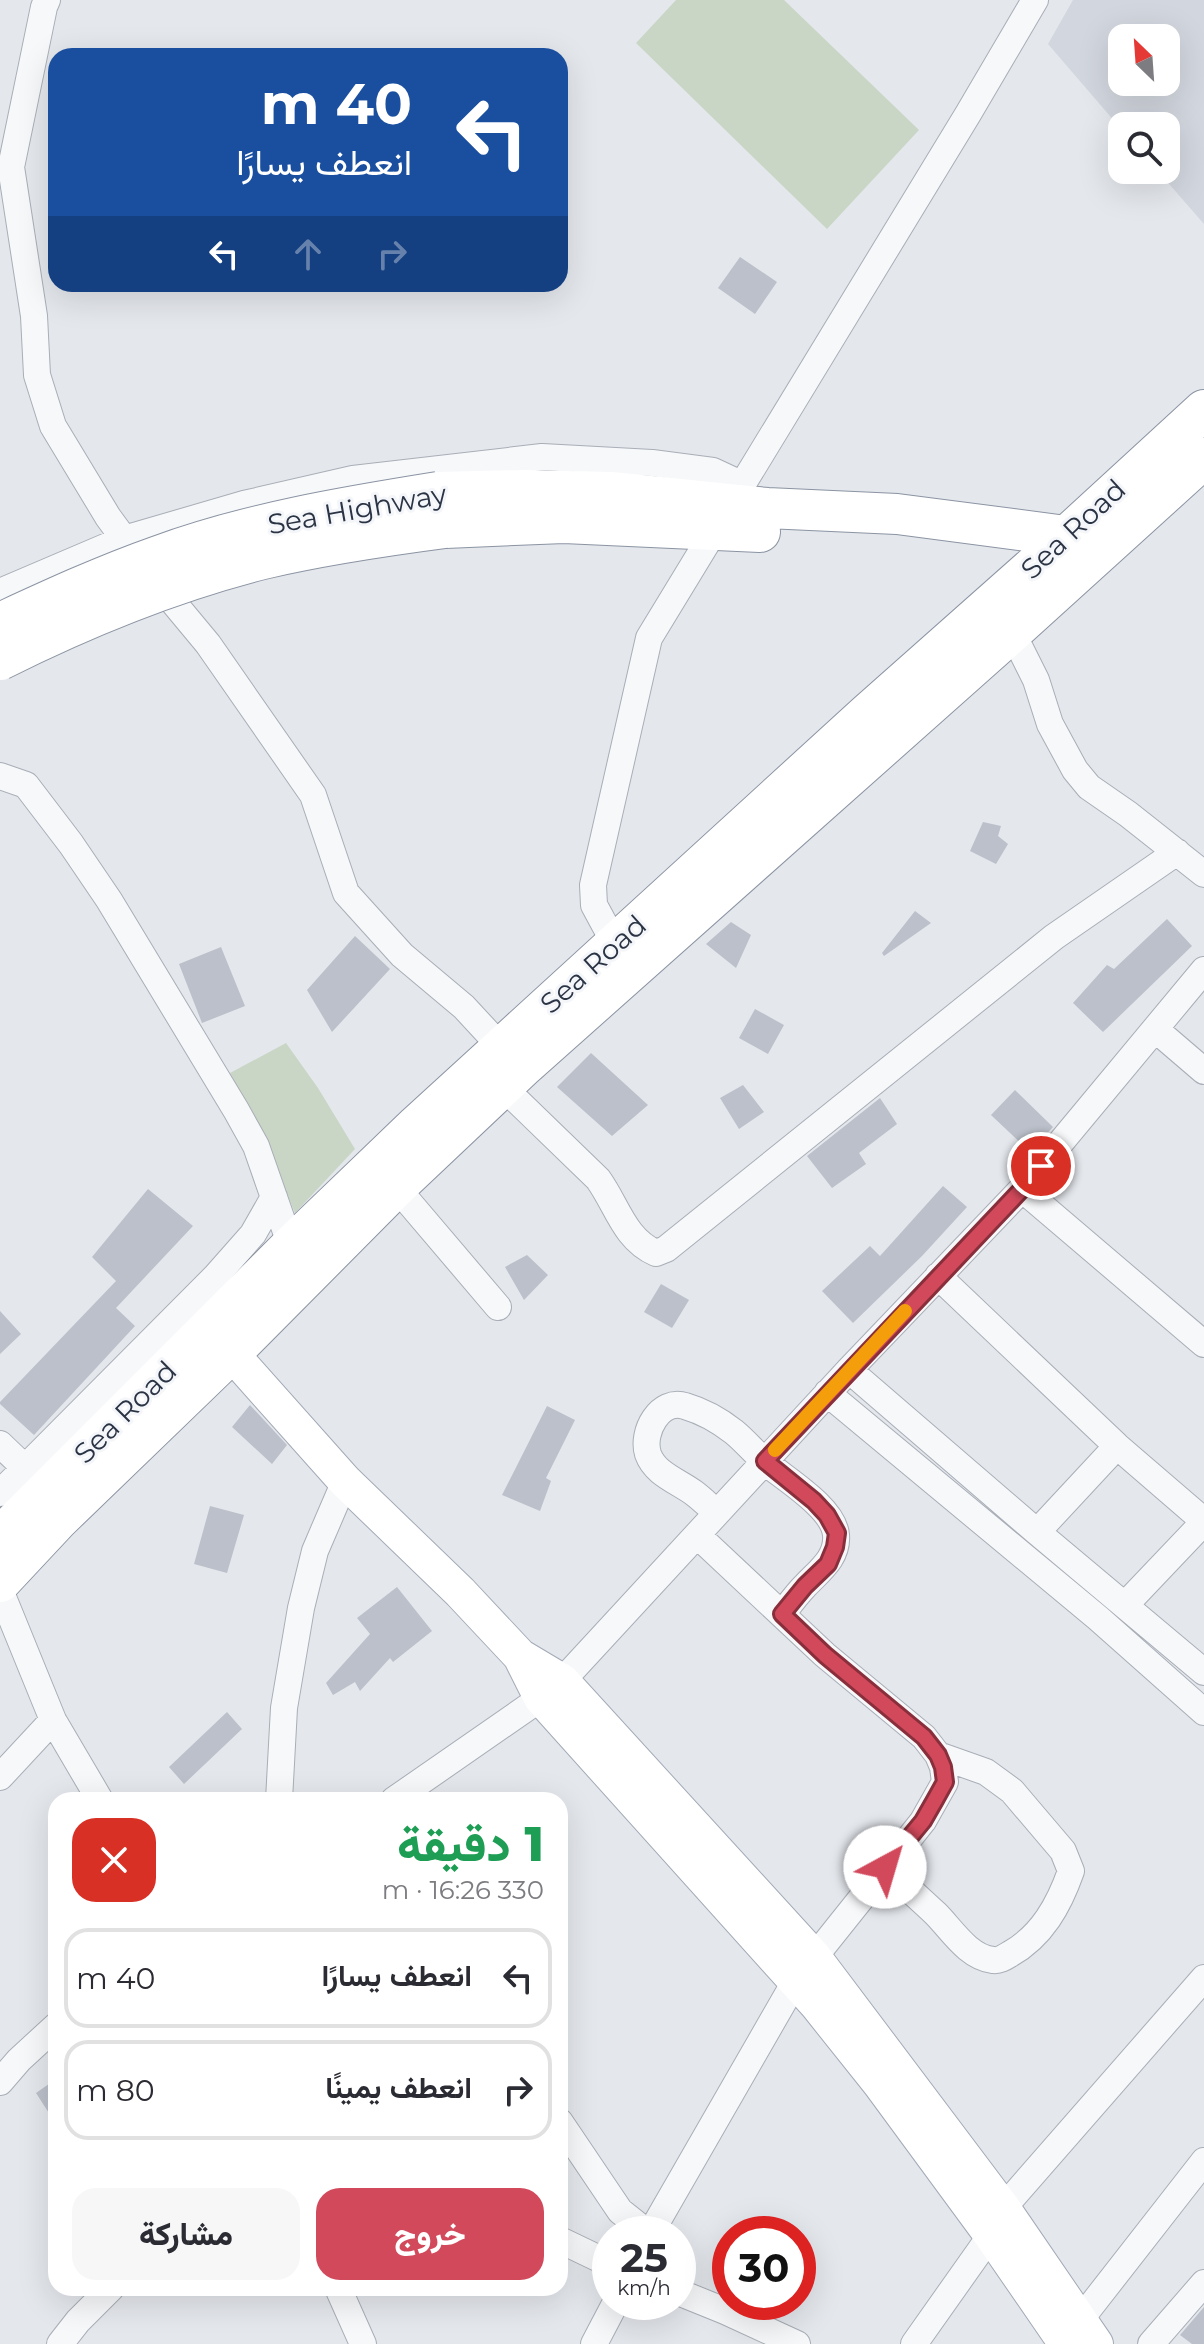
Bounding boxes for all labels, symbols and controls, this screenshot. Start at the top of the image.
north arrow [1108,24,1180,96]
map controls [1108,24,1180,184]
text: 40 m [261,70,412,138]
icon: left [440,80,544,184]
button: search [1108,112,1180,184]
text: انعطف يسارًا [236,140,412,184]
icon: left [202,232,246,276]
icon: ahead [286,232,330,276]
icon: right [370,232,414,276]
street label: Sea Road [1014,472,1132,586]
street label: Sea Highway [265,476,450,541]
street label: Sea Road [533,908,653,1020]
pin [1007,1132,1075,1200]
icon: arrive [1019,1144,1063,1188]
street label: Sea Road [67,1354,183,1470]
text: 1 دقيقة [397,1815,544,1873]
button: close [72,1818,156,1902]
position arrow [843,1825,927,1909]
text: 330 m · 16:26 [382,1874,544,1906]
icon: left [496,1956,540,2000]
text: انعطف يسارًا [322,1957,472,1994]
text: 40 m [76,1960,155,1997]
icon: right [496,2068,540,2112]
text: انعطف يمينًا [325,2069,472,2106]
text: 80 m [76,2072,155,2109]
button: مشاركة [72,2188,300,2280]
button: خروج [316,2188,544,2280]
speed limit sign: 30 [712,2216,816,2320]
text: 25 [620,2233,668,2282]
text: km/h [617,2276,671,2300]

